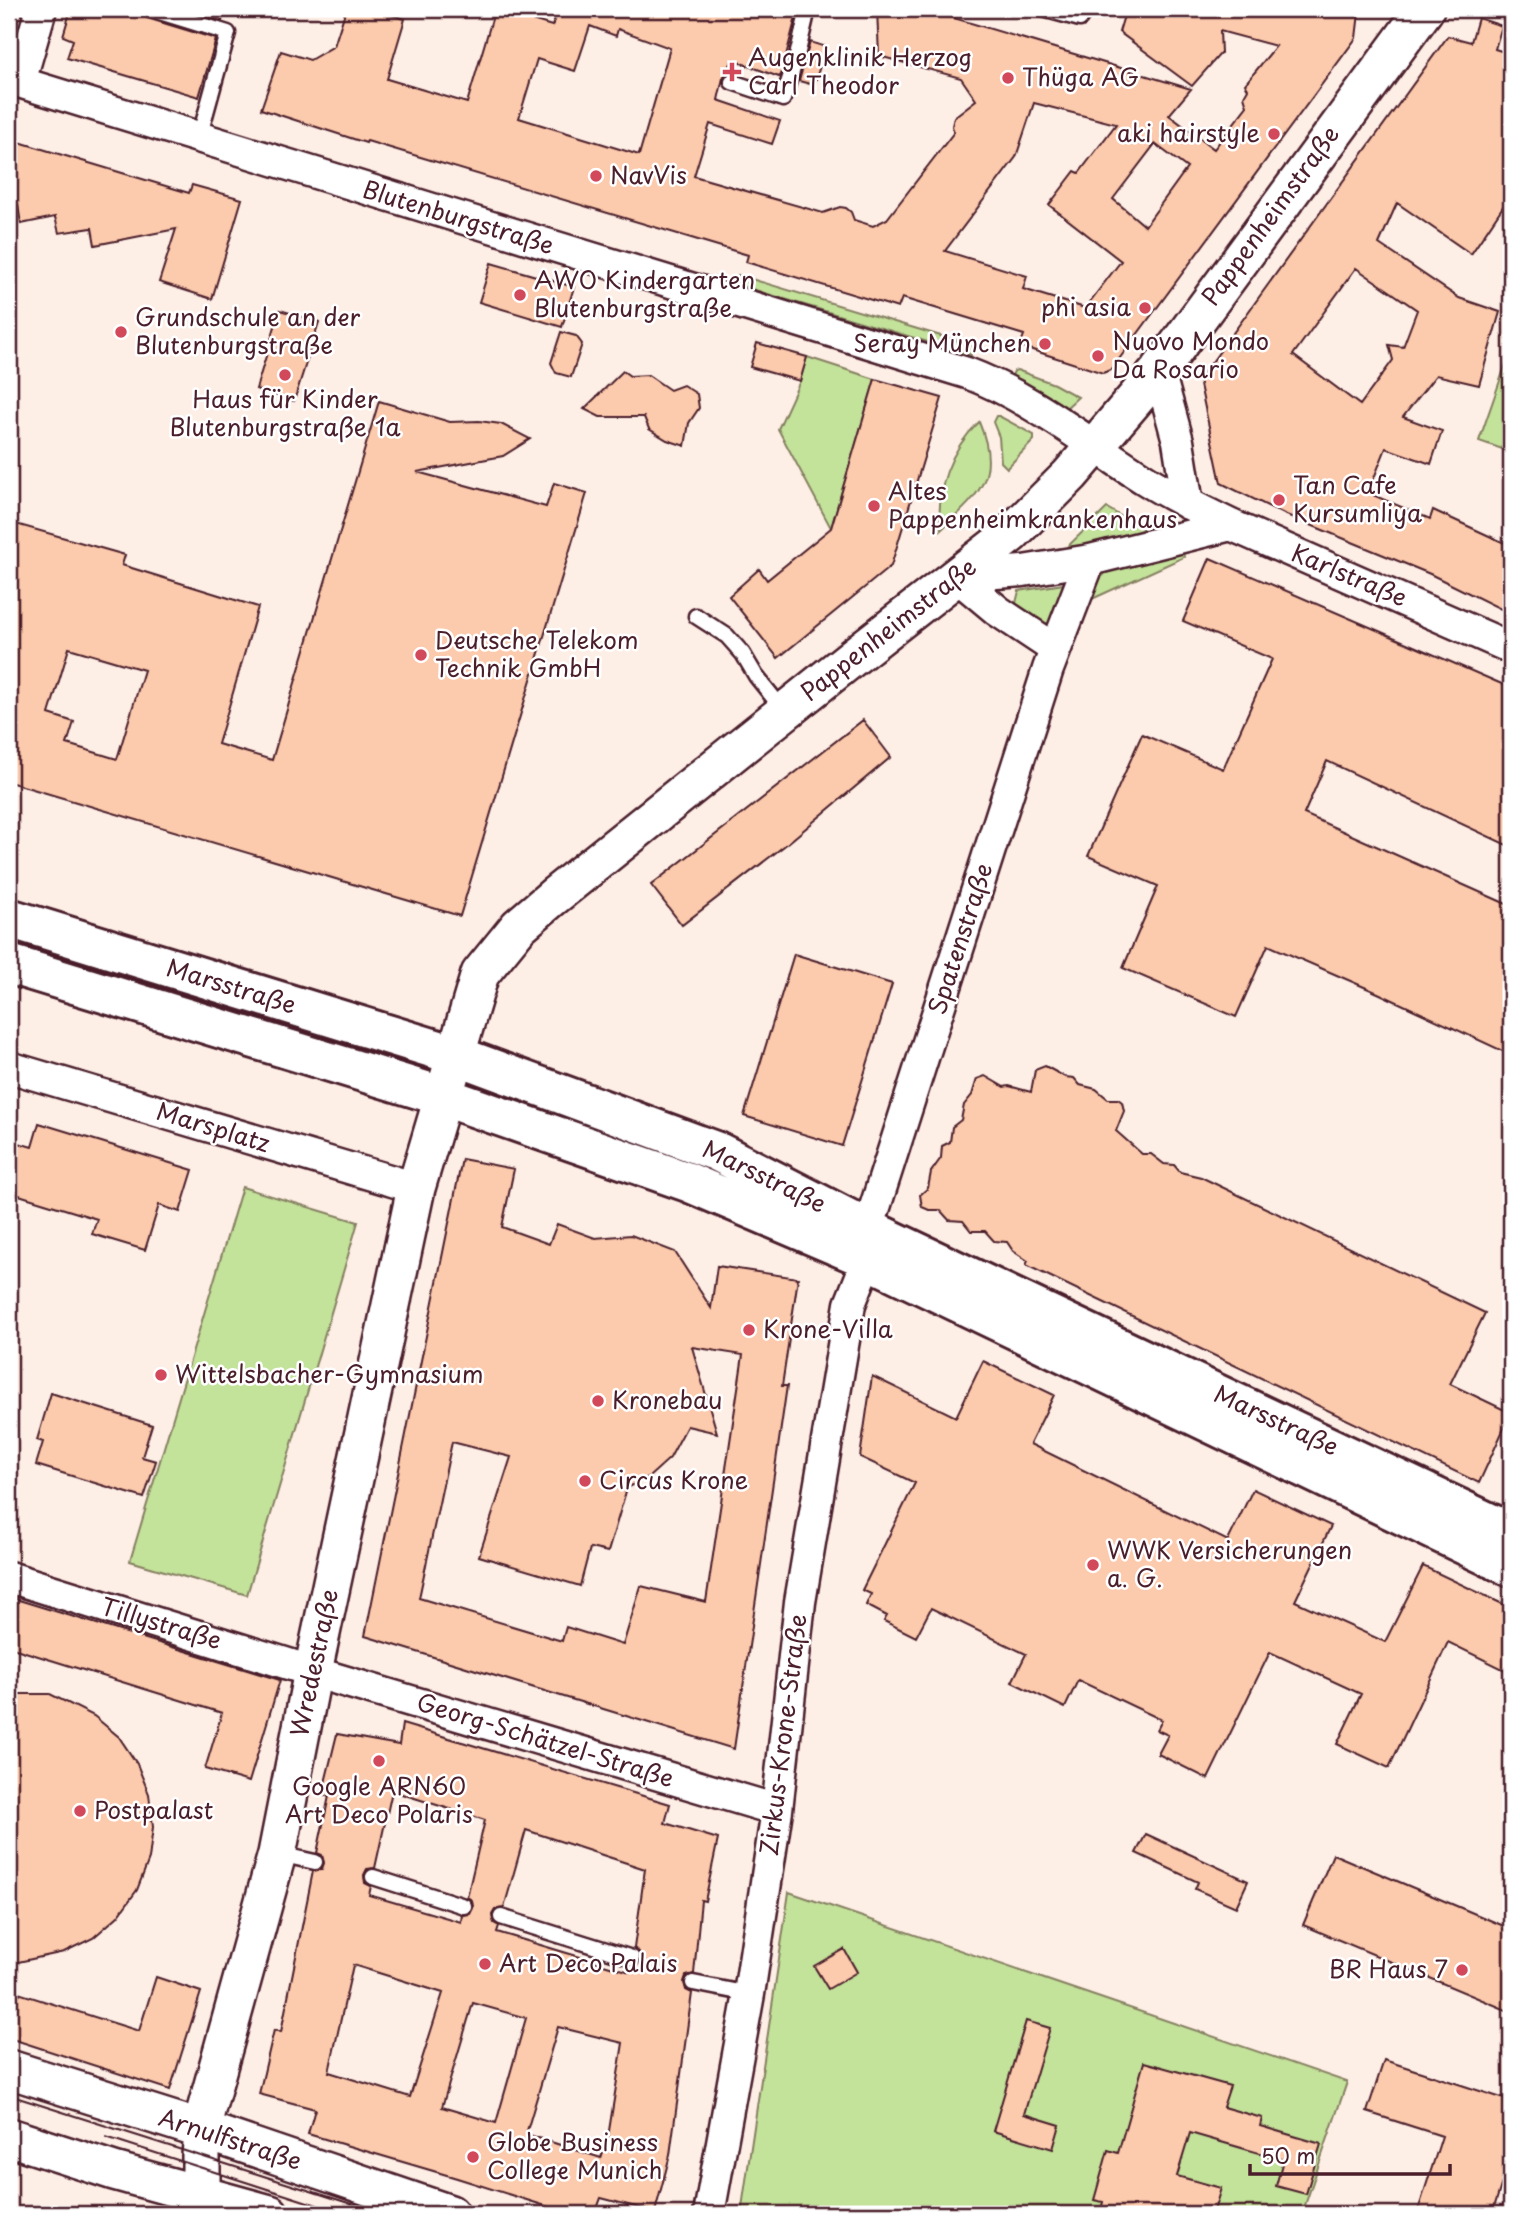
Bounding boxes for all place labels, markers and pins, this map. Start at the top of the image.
place label: Augenklinik Herzog Carl Theodor [748,38,972,102]
place label: Thüga AG [1022,58,1139,94]
marker: Augenklinik Herzog Carl Theodor [722,62,742,82]
marker: Thüga AG [1000,70,1016,86]
place label: aki hairstyle [1117,114,1260,150]
marker: aki hairstyle [1266,126,1282,142]
place label: NavVis [610,156,687,192]
marker: NavVis [588,168,604,184]
place label: AWO Kindergarten Blutenburgstraße [534,261,755,325]
marker: AWO Kindergarten Blutenburgstraße [512,287,528,303]
place label: phi asia [1041,288,1131,324]
place label: Grundschule an der Blutenburgstraße [135,298,360,362]
marker: phi asia [1137,300,1153,316]
place label: Nuovo Mondo Da Rosario [1112,322,1269,386]
marker: Grundschule an der Blutenburgstraße [113,324,129,340]
place label: Seray München [853,324,1031,360]
marker: Seray München [1037,336,1053,352]
marker: Nuovo Mondo Da Rosario [1090,348,1106,364]
marker: Haus für Kinder Blutenburgstraße 1a [277,367,293,383]
place label: Haus für Kinder Blutenburgstraße 1a [169,380,401,444]
place label: Tan Cafe Kursumliya [1293,466,1422,530]
place label: Altes Pappenheimkrankenhaus [888,472,1177,536]
marker: Tan Cafe Kursumliya [1271,492,1287,508]
marker: Altes Pappenheimkrankenhaus [866,498,882,514]
place label: Deutsche Telekom Technik GmbH [435,621,639,685]
marker: Deutsche Telekom Technik GmbH [413,647,429,663]
place label: Krone-Villa [763,1310,893,1346]
marker: Krone-Villa [741,1322,757,1338]
place label: Wittelsbacher-Gymnasium [175,1355,484,1391]
marker: Wittelsbacher-Gymnasium [153,1367,169,1383]
place label: Kronebau [612,1381,722,1417]
marker: Kronebau [590,1393,606,1409]
place label: Circus Krone [599,1461,748,1497]
marker: Circus Krone [577,1473,593,1489]
place label: WWK Versicherungen a. G. [1107,1531,1352,1595]
marker: WWK Versicherungen a. G. [1085,1557,1101,1573]
marker: Google ARN60 Art Deco Polaris [371,1753,387,1769]
place label: Google ARN60 Art Deco Polaris [285,1767,473,1831]
place label: Postpalast [94,1791,213,1827]
marker: Postpalast [72,1803,88,1819]
place label: Art Deco Palais [499,1944,678,1980]
place label: BR Haus 7 [1329,1950,1448,1986]
marker: Art Deco Palais [477,1956,493,1972]
marker: BR Haus 7 [1454,1962,1470,1978]
place label: Globe Business College Munich [487,2123,662,2187]
marker: Globe Business College Munich [465,2149,481,2165]

